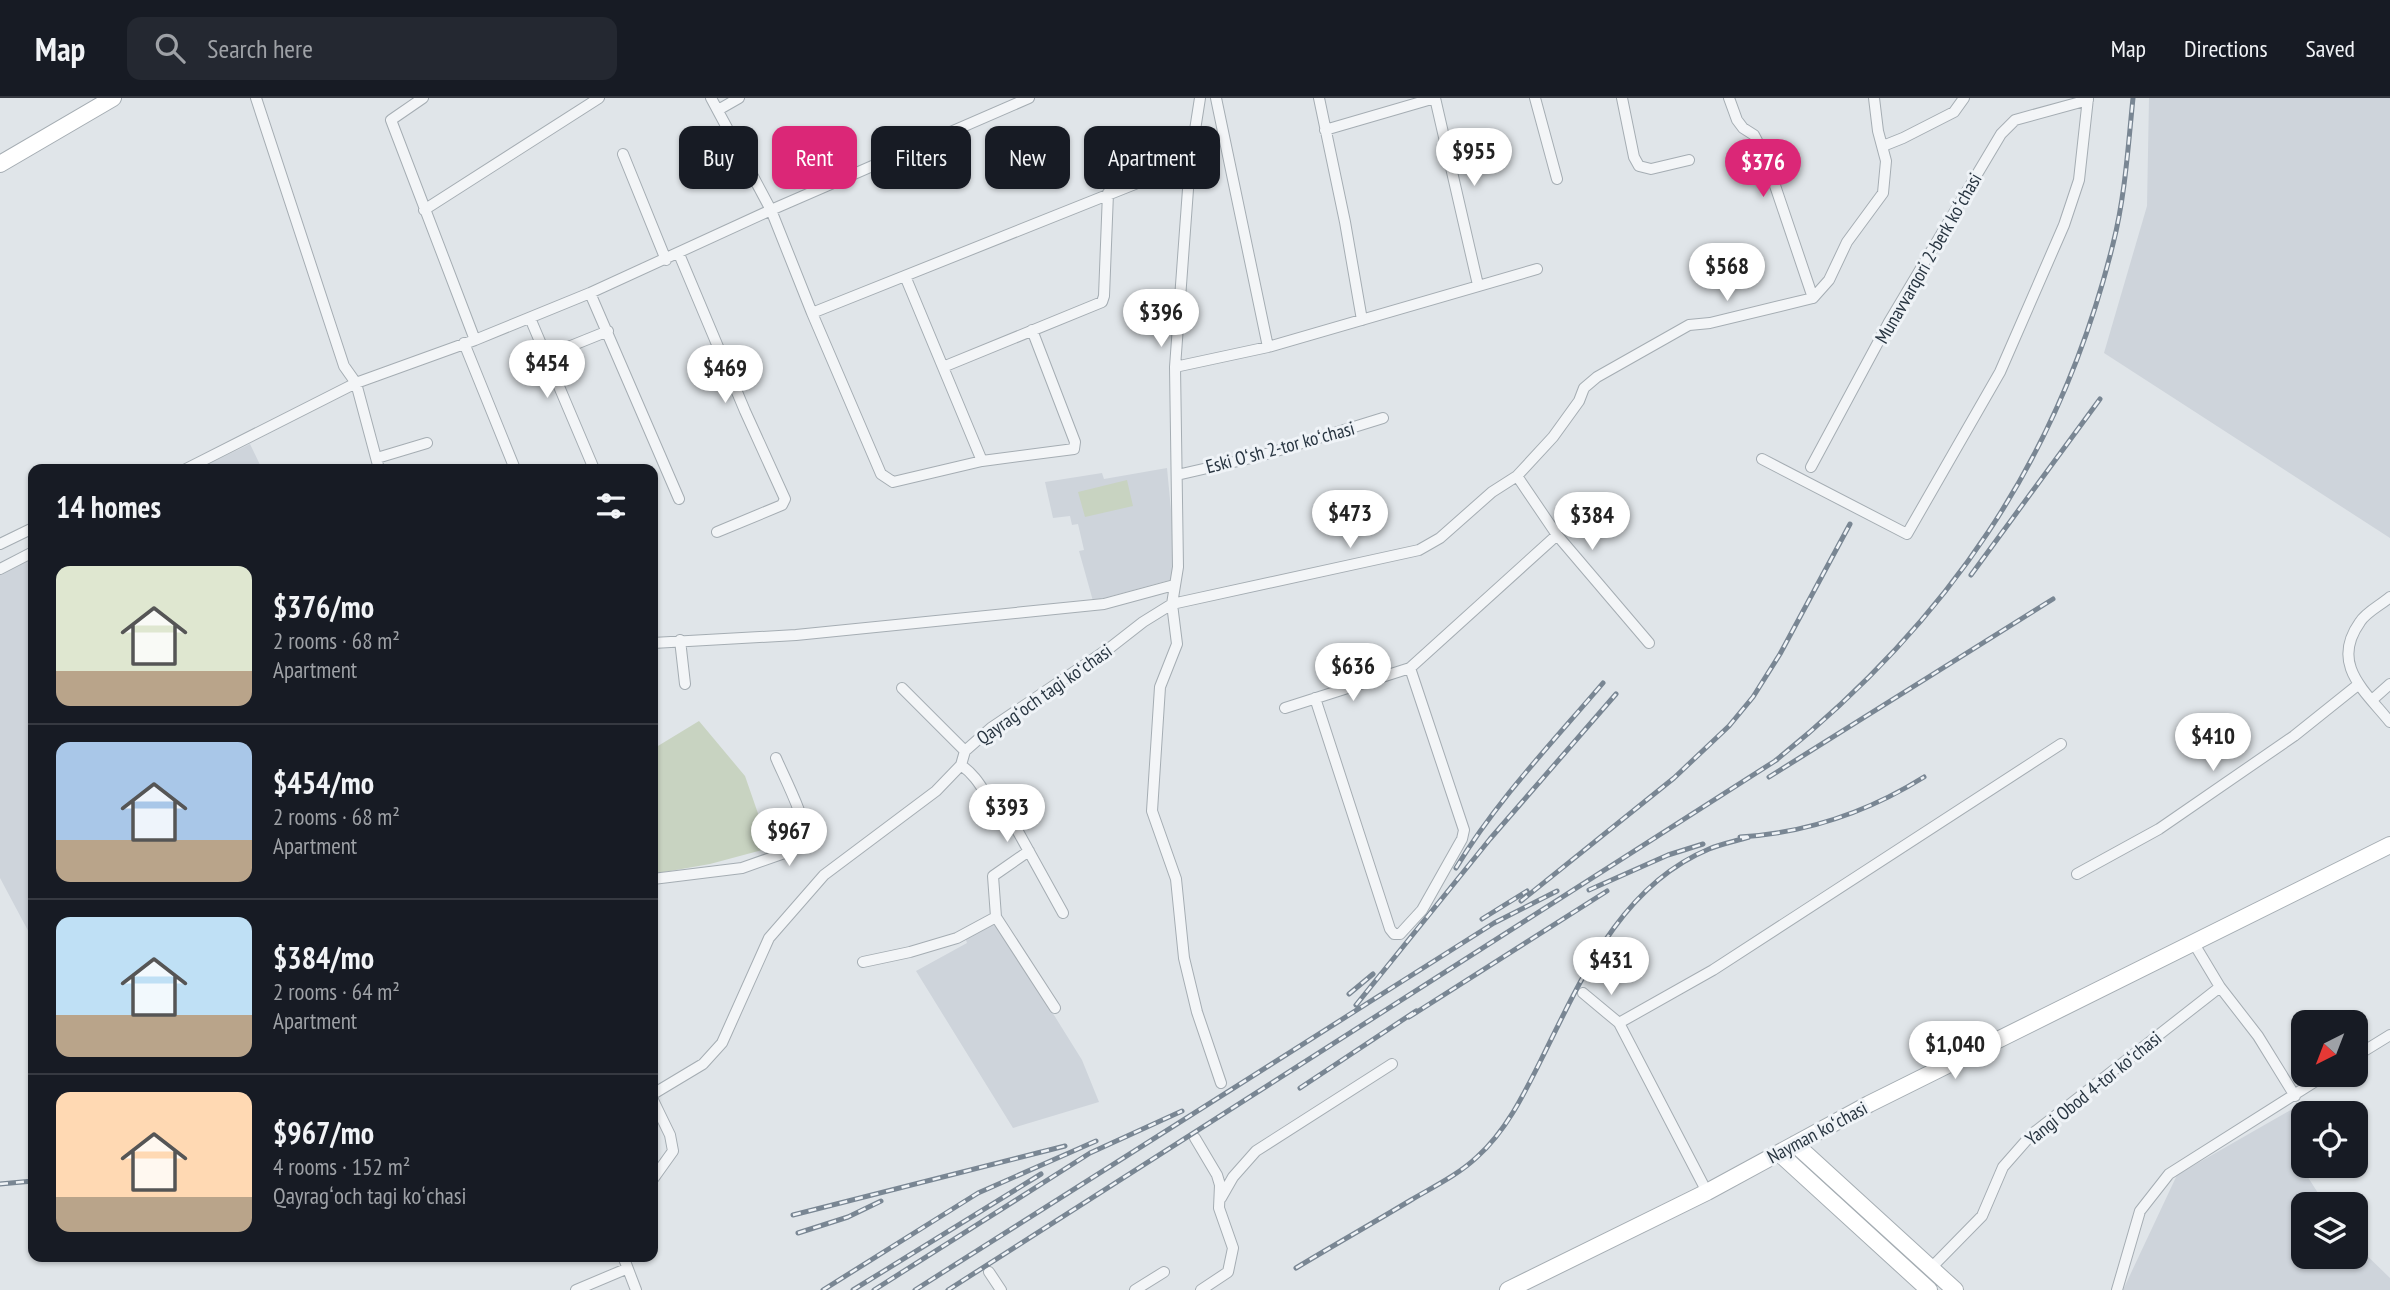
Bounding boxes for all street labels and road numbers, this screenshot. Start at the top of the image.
street label: Munavvarqori 2-berk koʻchasi [1869,168,1987,348]
street label: Eski Oʻsh 2-tor koʻchasi [1203,416,1357,478]
street label: Qayragʻoch tagi koʻchasi [972,638,1116,750]
street label: Yangi Obod 4-tor koʻchasi [2020,1026,2166,1150]
street label: Nayman koʻchasi [1763,1096,1871,1168]

